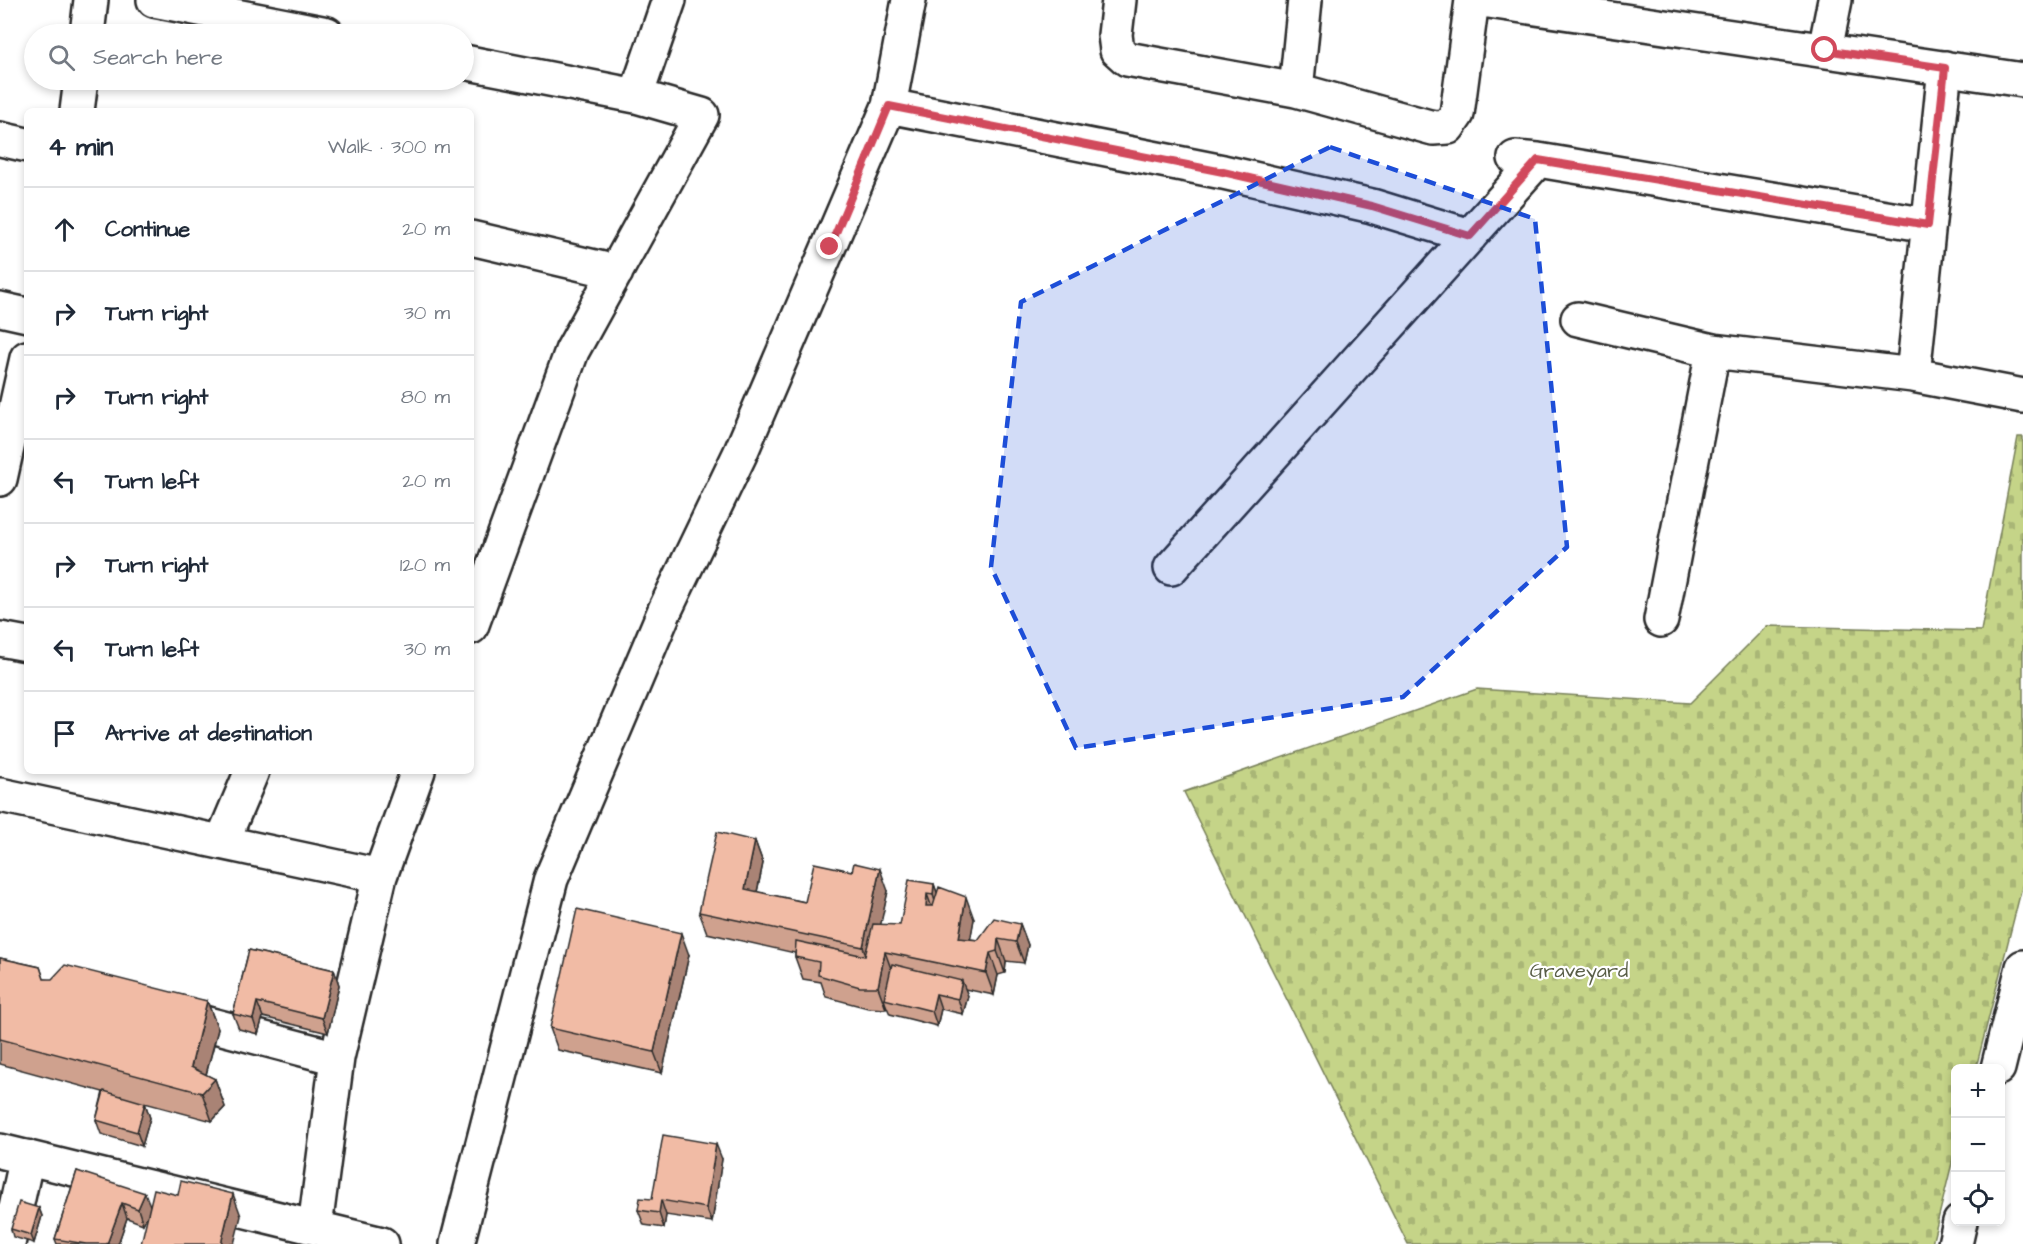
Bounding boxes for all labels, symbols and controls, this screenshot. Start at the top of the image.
search box [24,24,474,90]
route start [1811,36,1837,62]
icon: search [45,41,78,74]
text: Search here [93,42,223,73]
text: 4 min [48,129,113,165]
text: Walk · 300 m [328,133,450,161]
icon: ahead [48,213,81,246]
text: Continue [105,214,190,245]
text: 20 m [402,215,450,243]
route end [816,233,842,259]
icon: right [48,297,81,330]
text: Turn right [105,298,208,329]
text: 30 m [404,299,450,327]
icon: right [48,381,81,414]
text: Turn right [105,382,208,413]
text: 80 m [401,383,450,411]
icon: left [48,465,81,498]
text: Turn left [105,466,199,497]
text: 20 m [402,467,450,495]
icon: right [48,549,81,582]
text: Turn right [105,550,208,581]
text: 120 m [400,551,450,579]
icon: left [48,633,81,666]
text: Turn left [105,634,199,665]
text: 30 m [404,635,450,663]
icon: arrive [48,717,81,750]
text: Arrive at destination [105,718,312,749]
park label: Graveyard [1530,957,1628,986]
map controls [1951,1064,2005,1226]
button: + [1951,1064,2005,1118]
button: − [1951,1118,2005,1172]
button: locate [1951,1172,2005,1226]

